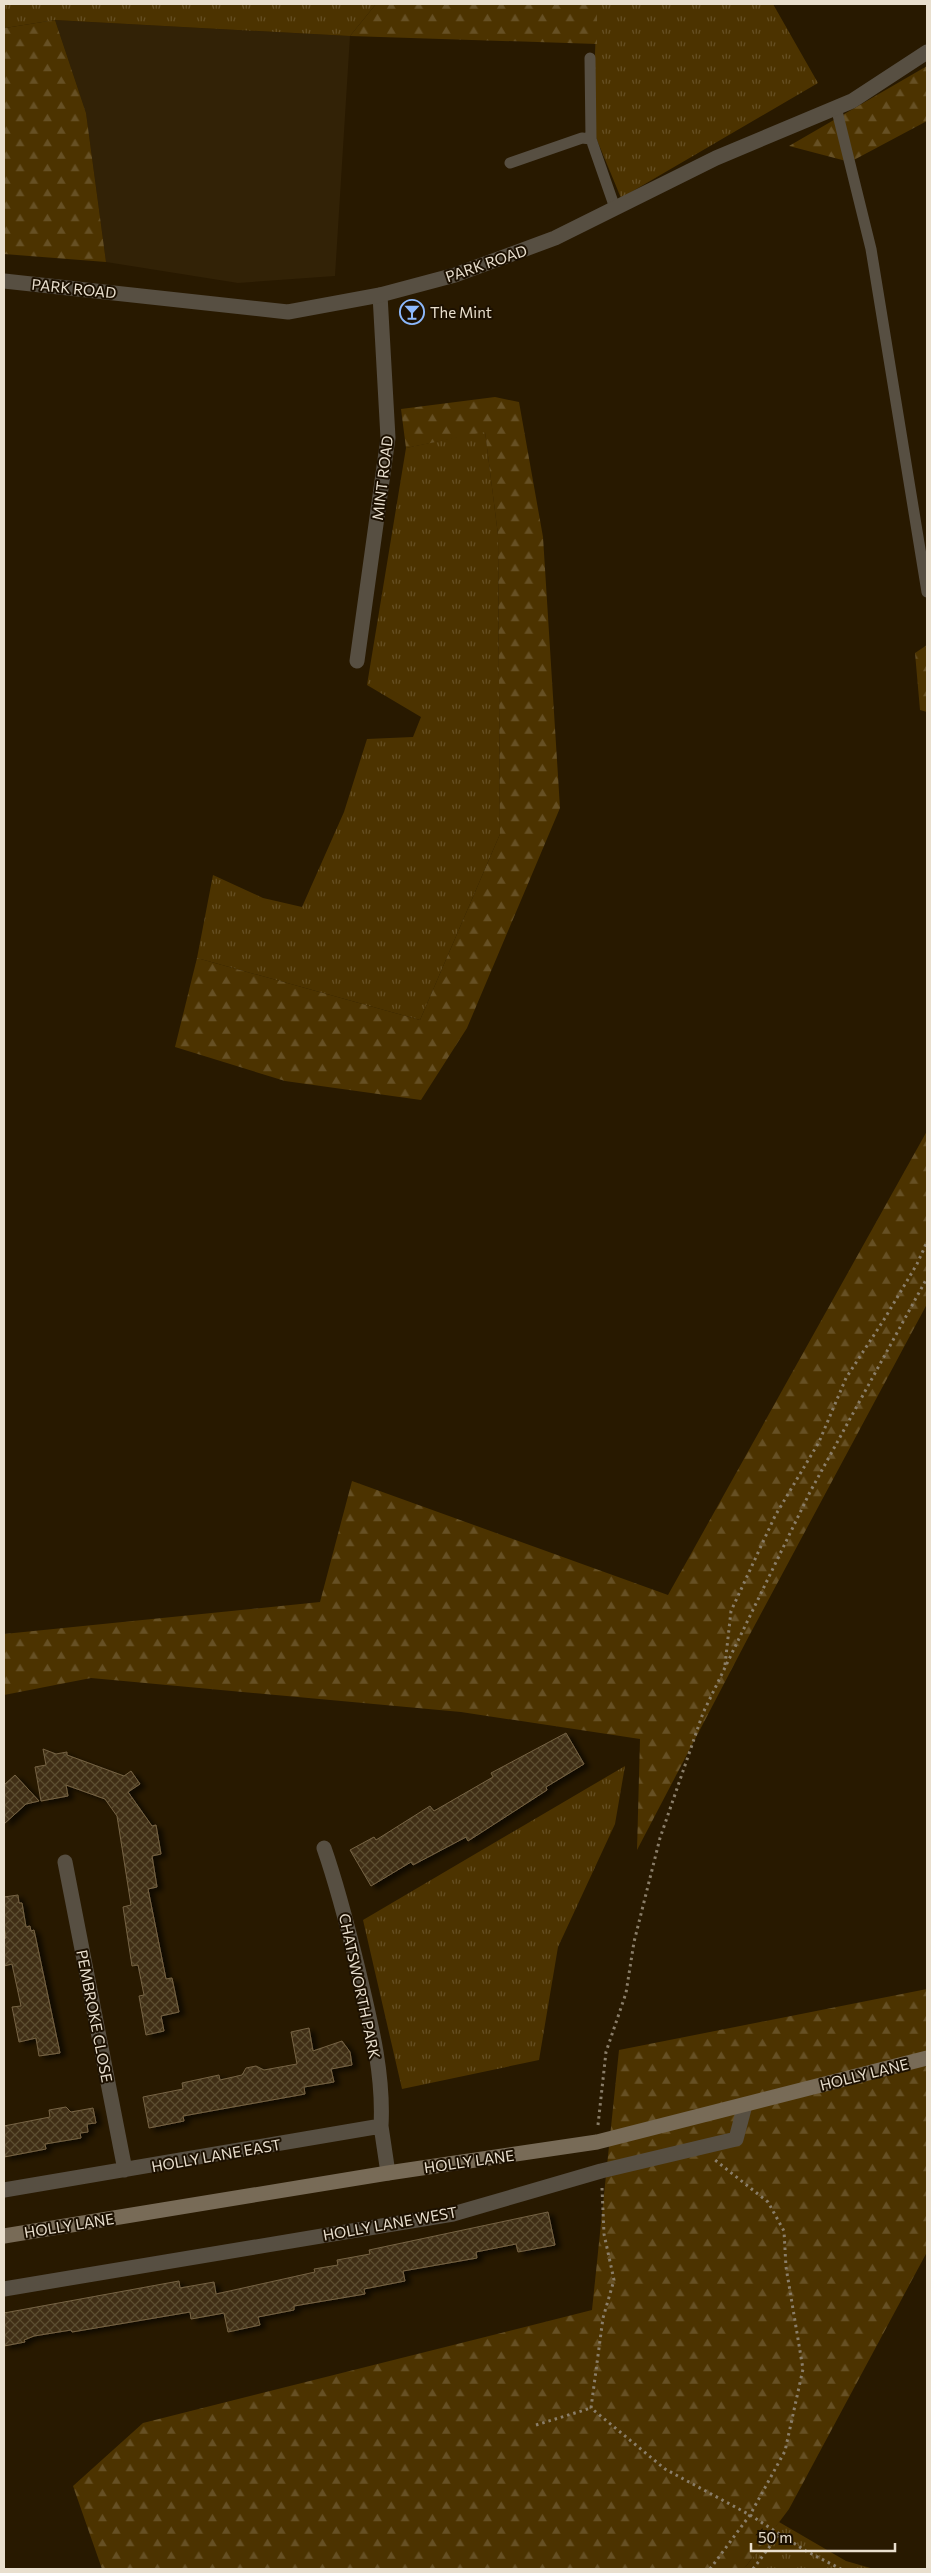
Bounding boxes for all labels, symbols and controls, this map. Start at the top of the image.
street label: PARK ROAD [443,241,529,285]
street label: PARK ROAD [31,275,117,301]
bar icon: The Mint [399,299,425,325]
place label: The Mint [430,303,492,321]
street label: MINT ROAD [368,435,396,521]
street label: CHATSWORTH PARK [336,1912,384,2060]
street label: PEMBROKE CLOSE [73,1948,117,2084]
street label: HOLLY LANE [818,2054,910,2094]
street label: HOLLY LANE EAST [150,2135,283,2175]
street label: HOLLY LANE [423,2146,515,2176]
street label: HOLLY LANE WEST [321,2202,459,2244]
street label: HOLLY LANE [23,2209,115,2241]
scale bar [751,2520,895,2552]
text: 50 m [758,2528,792,2546]

